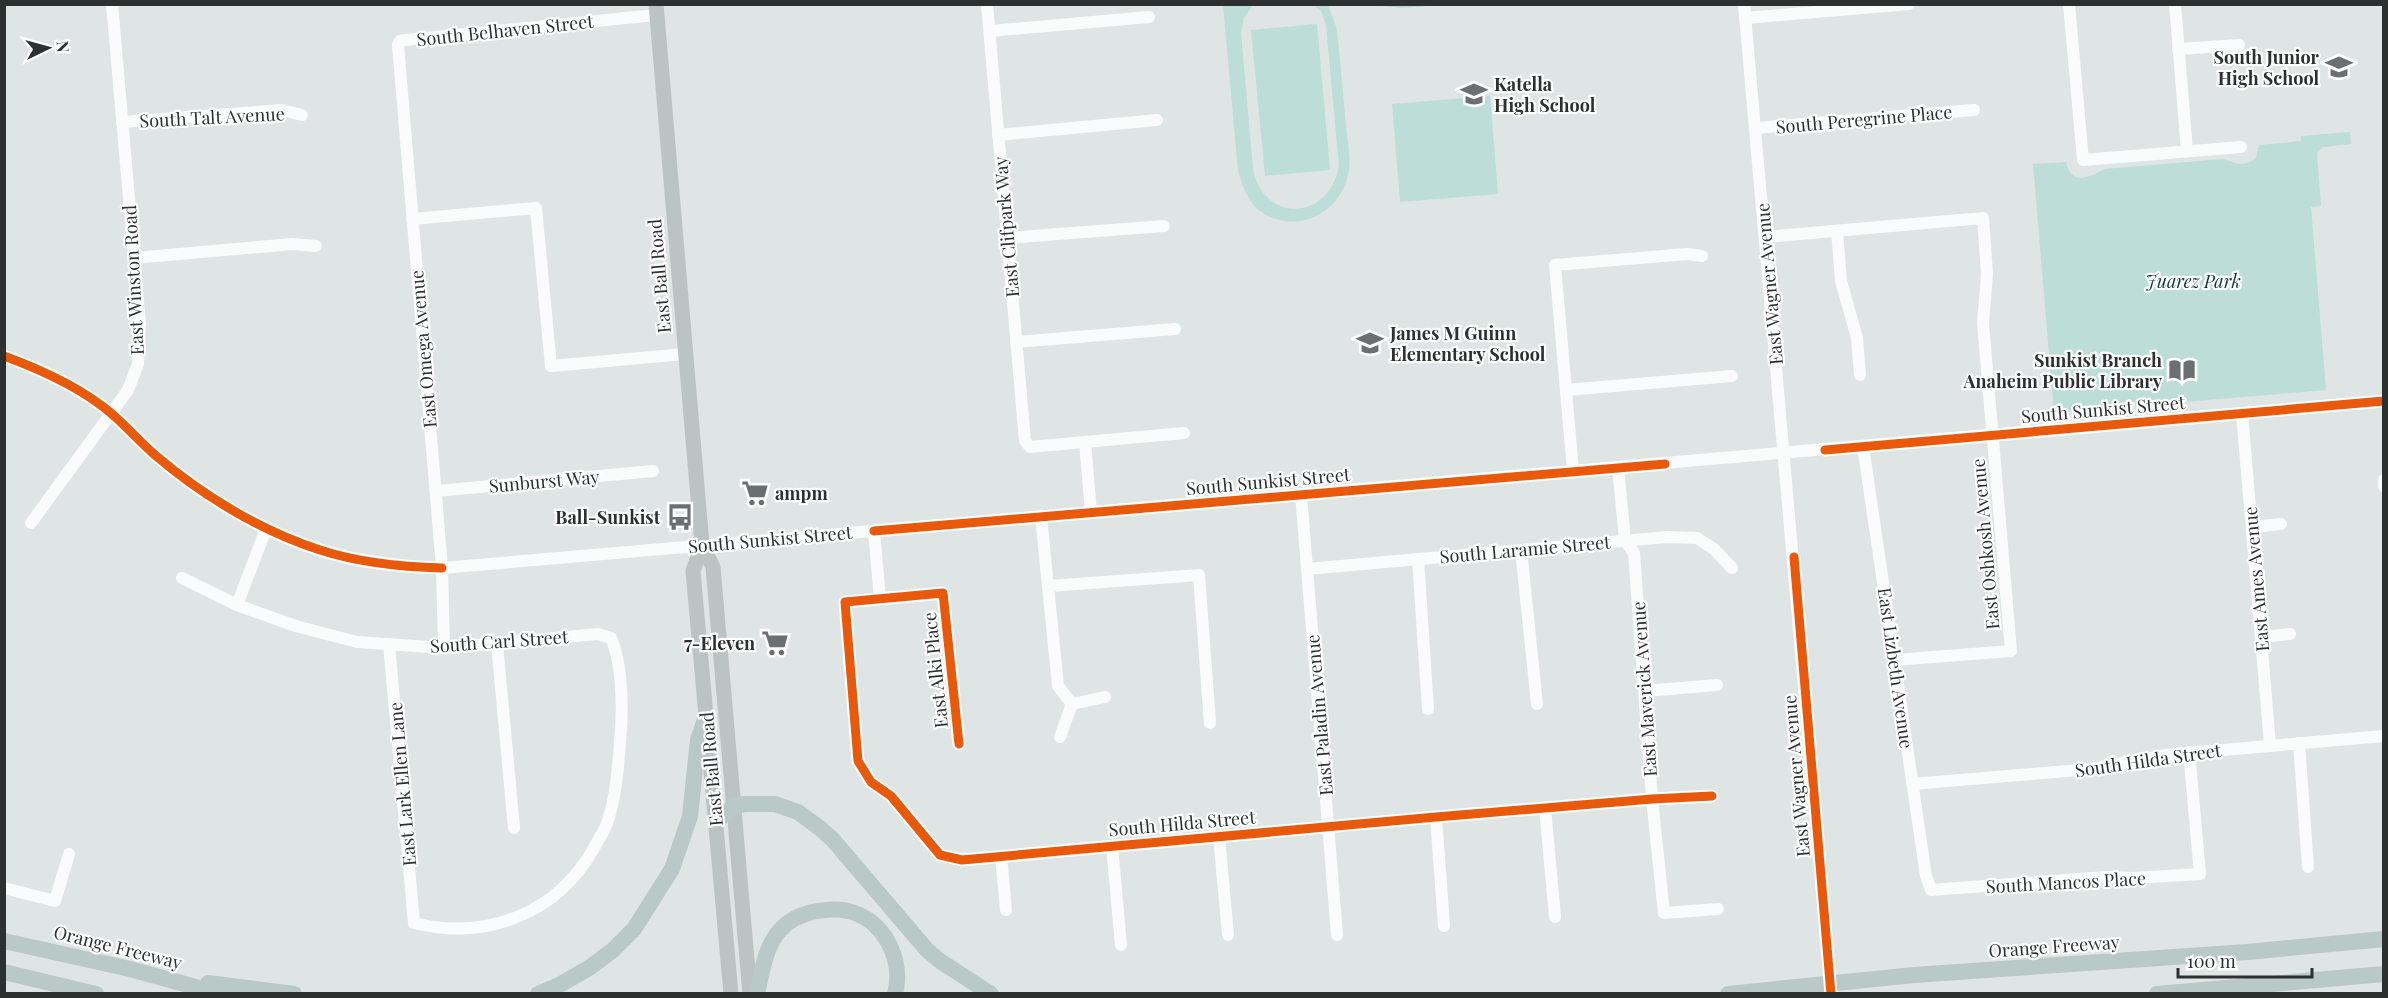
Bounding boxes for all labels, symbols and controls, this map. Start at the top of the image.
street label: South Belhaven Street [415,9,595,51]
north arrow [18,18,78,78]
text: N [52,40,74,54]
place label: South Junior High School [2213,45,2320,90]
school or university icon: South Junior High School [2324,52,2354,82]
place label: Katella High School [1494,72,1596,117]
school or university icon: Katella High School [1459,79,1489,109]
street label: South Peregrine Place [1775,99,1953,139]
street label: South Talt Avenue [139,101,285,133]
street label: East Clifpark Way [988,156,1024,298]
street label: East Wagner Avenue [1750,202,1788,366]
street label: East Winston Road [117,204,149,356]
street label: East Ball Road [642,217,676,334]
street label: East Omega Avenue [404,269,442,429]
park label: Juarez Park [2145,269,2241,293]
place label: James M Guinn Elementary School [1389,321,1546,366]
school or university icon: James M Guinn Elementary School [1355,328,1385,358]
place label: Sunkist Branch Anaheim Public Library [1963,348,2163,393]
library icon: Sunkist Branch Anaheim Public Library [2167,355,2197,385]
street label: South Sunkist Street [2020,390,2187,428]
street label: East Oshkosh Avenue [1966,457,2004,631]
street label: South Sunkist Street [1185,462,1352,500]
street label: Sunburst Way [488,464,600,498]
supermarket icon: ampm [740,478,770,508]
place label: ampm [775,481,828,505]
bus stop icon: Ball-Sunkist [665,502,695,532]
place label: Ball-Sunkist [555,505,661,529]
street label: East Ames Avenue [2238,505,2274,653]
street label: South Sunkist Street [687,520,854,558]
street label: South Laramie Street [1439,530,1612,568]
street label: East Lizbeth Avenue [1873,586,1919,750]
street label: East Maverick Avenue [1626,601,1662,777]
street label: East Alki Place [917,611,953,729]
street label: South Carl Street [429,624,570,658]
supermarket icon: 7-Eleven [760,628,790,658]
place label: 7-Eleven [684,631,755,655]
street label: East Paladin Avenue [1300,633,1338,797]
street label: East Wagner Avenue [1777,694,1815,858]
street label: East Lark Ellen Lane [383,701,421,867]
street label: East Ball Road [694,710,728,827]
street label: South Hilda Street [2073,738,2223,782]
street label: South Hilda Street [1108,805,1257,841]
street label: South Mancos Place [1985,866,2147,898]
street label: Orange Freeway [51,919,185,975]
street label: Orange Freeway [1988,929,2120,963]
scale bar [2178,941,2312,979]
text: 100 m [2187,949,2236,973]

